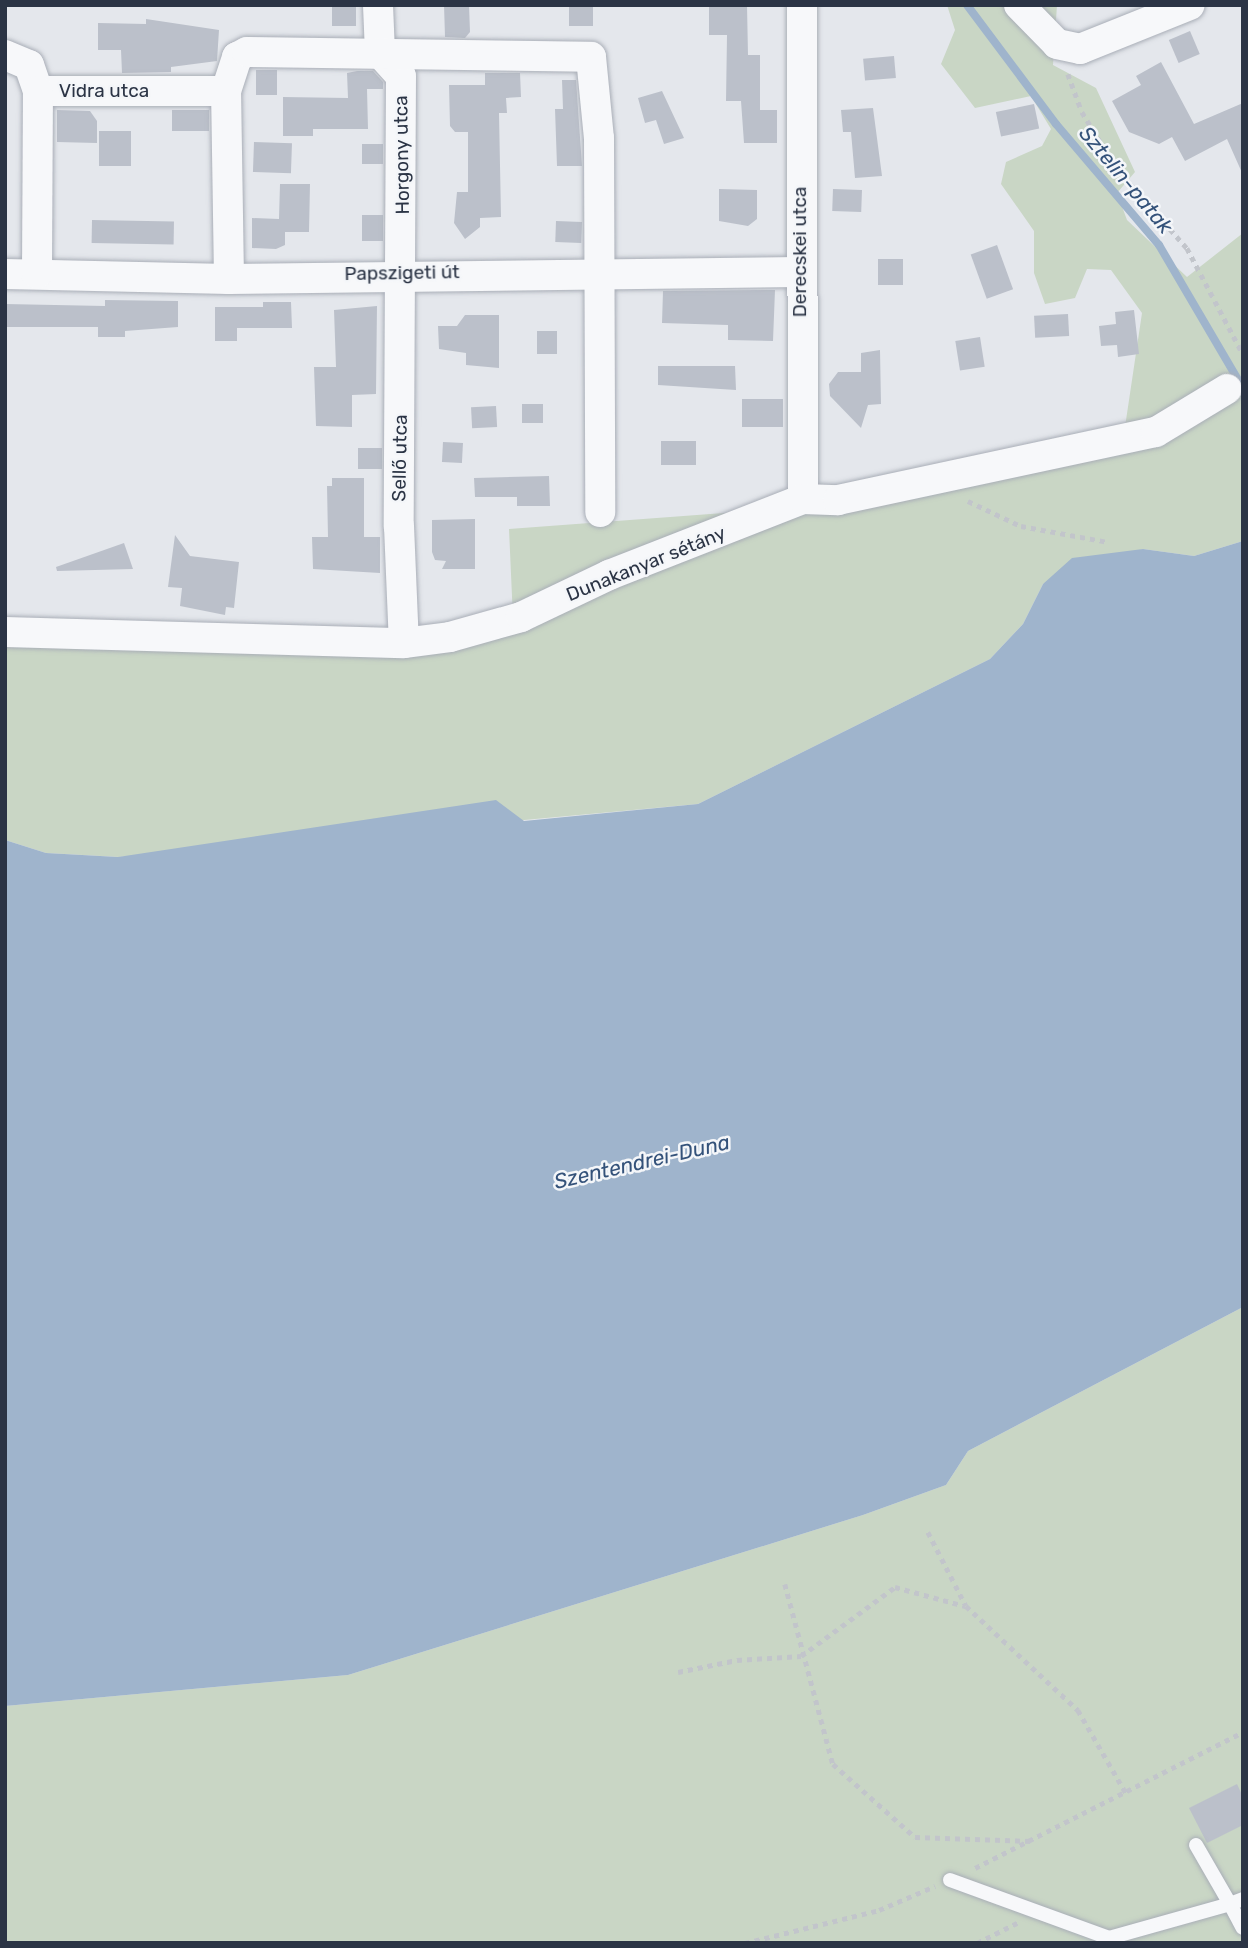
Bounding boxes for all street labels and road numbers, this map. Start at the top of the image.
street label: Vidra utca [59,80,149,102]
street label: Horgony utca [390,95,414,215]
street label: Derecskei utca [789,187,811,317]
street label: Papszigeti út [344,261,460,285]
street label: Sellő utca [388,414,412,502]
street label: Dunakanyar sétány [563,522,729,606]

